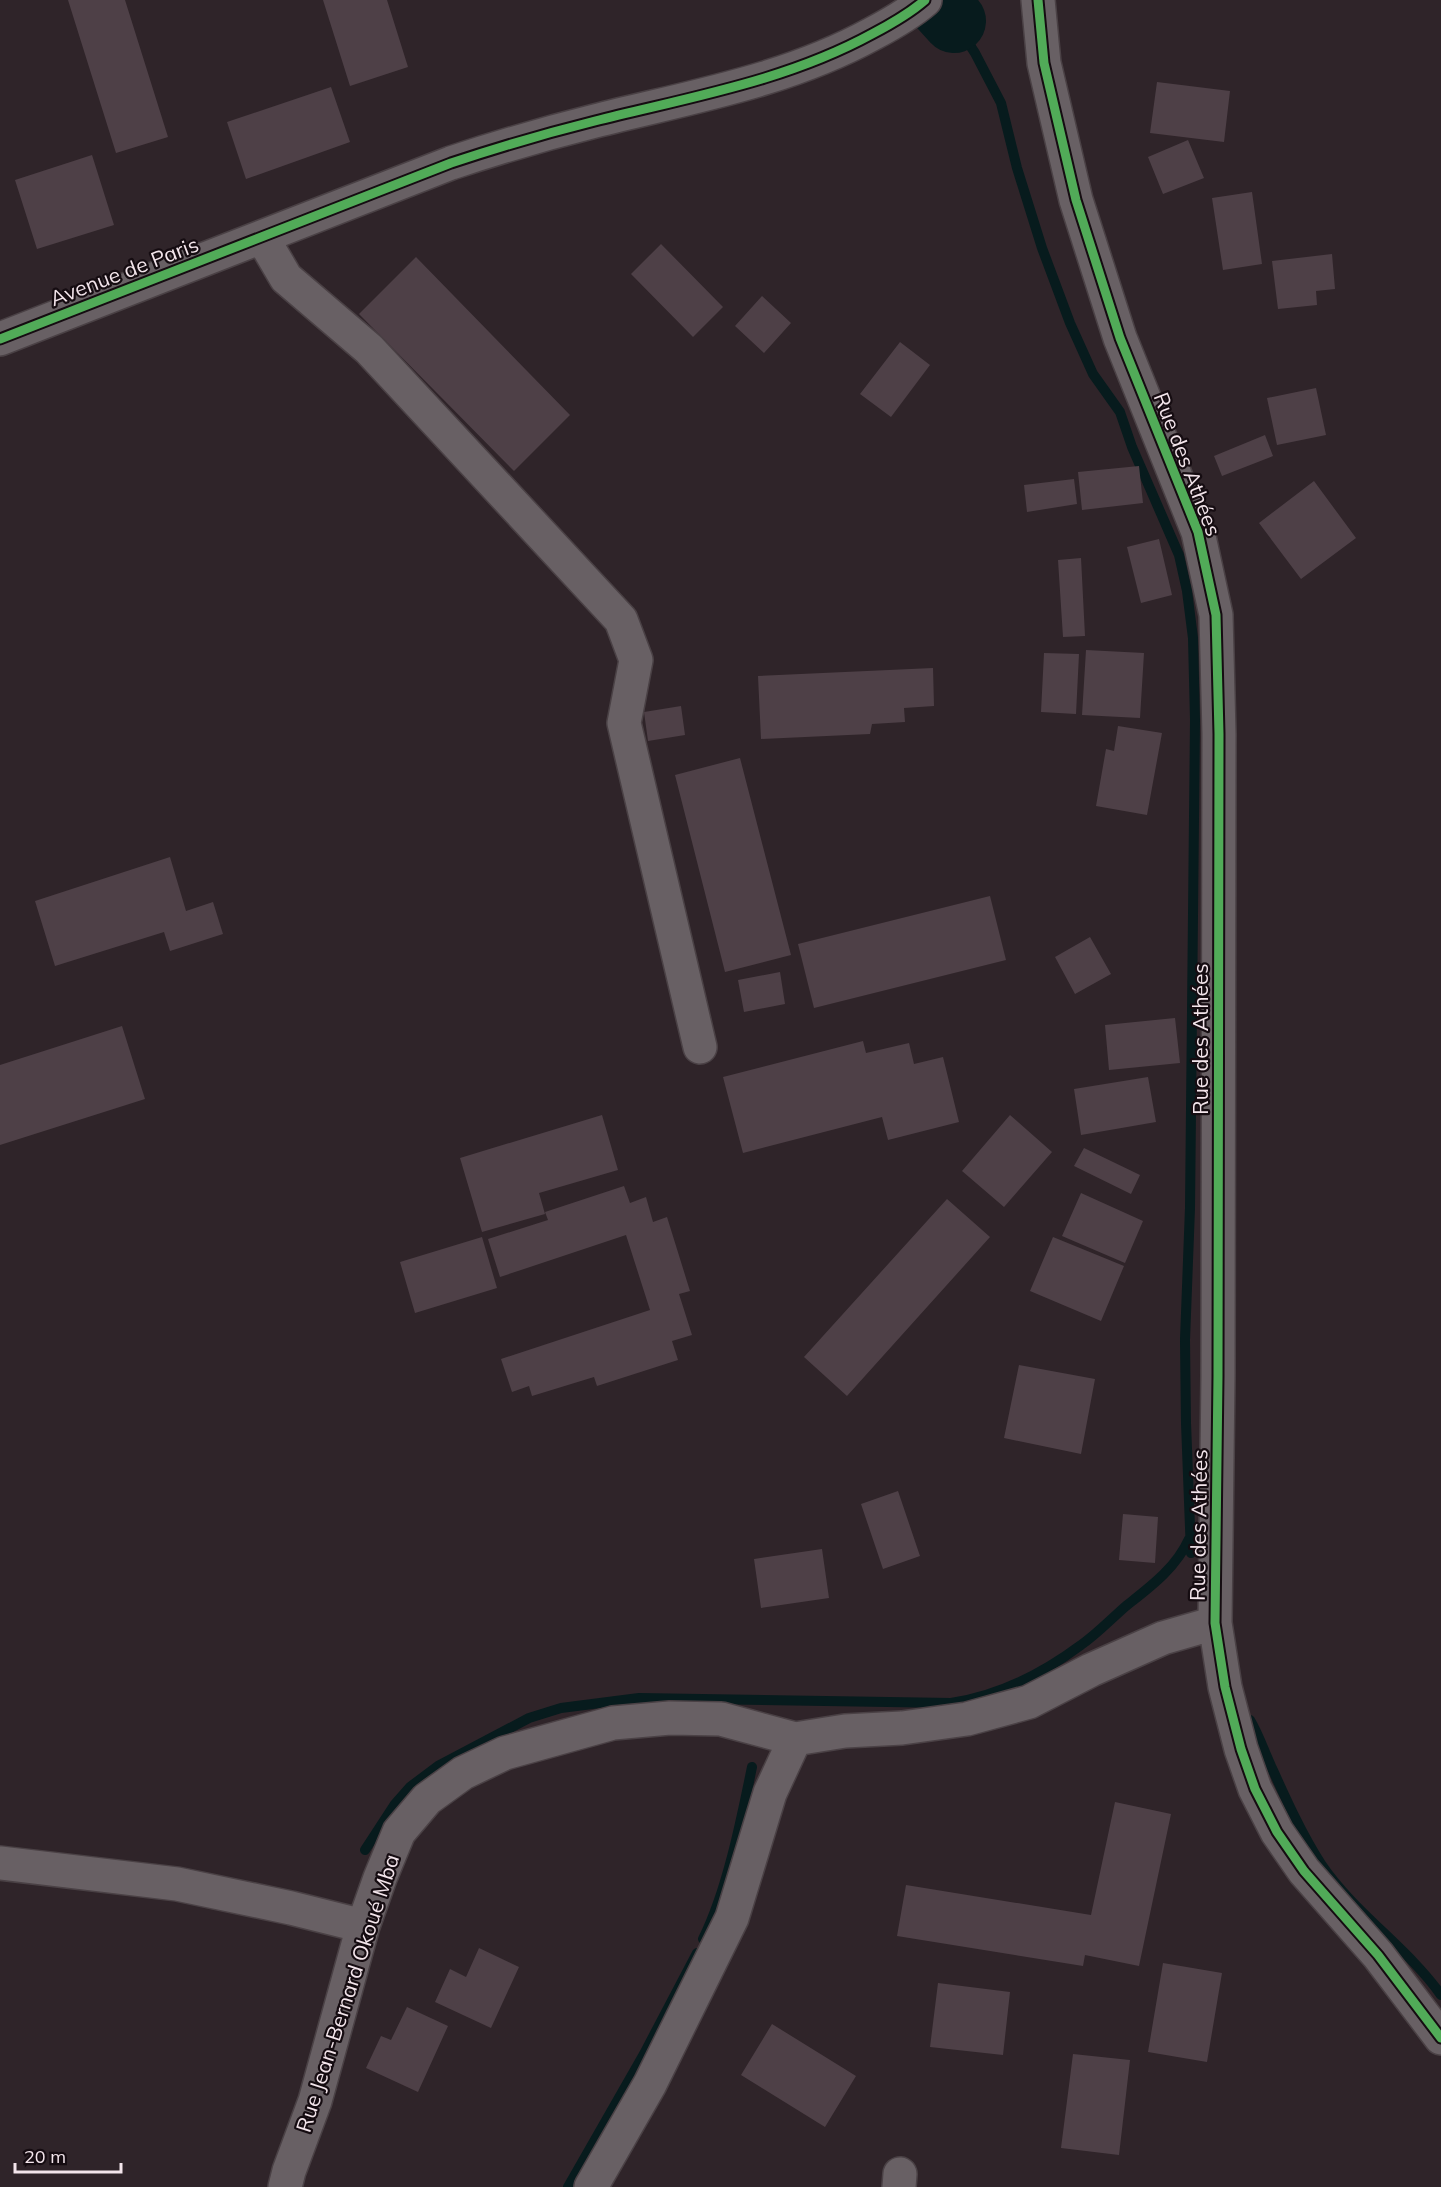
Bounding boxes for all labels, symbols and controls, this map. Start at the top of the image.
street label: Avenue de Paris [46,231,202,311]
street label: Rue des Athées [1149,389,1227,539]
street label: Rue des Athées [1187,963,1213,1115]
street label: Rue des Athées [1184,1449,1212,1601]
street label: Rue Jean-Bernard Okoué Mba [290,1851,404,2135]
scale bar [15,2136,122,2174]
text: 20 m [24,2145,66,2168]

